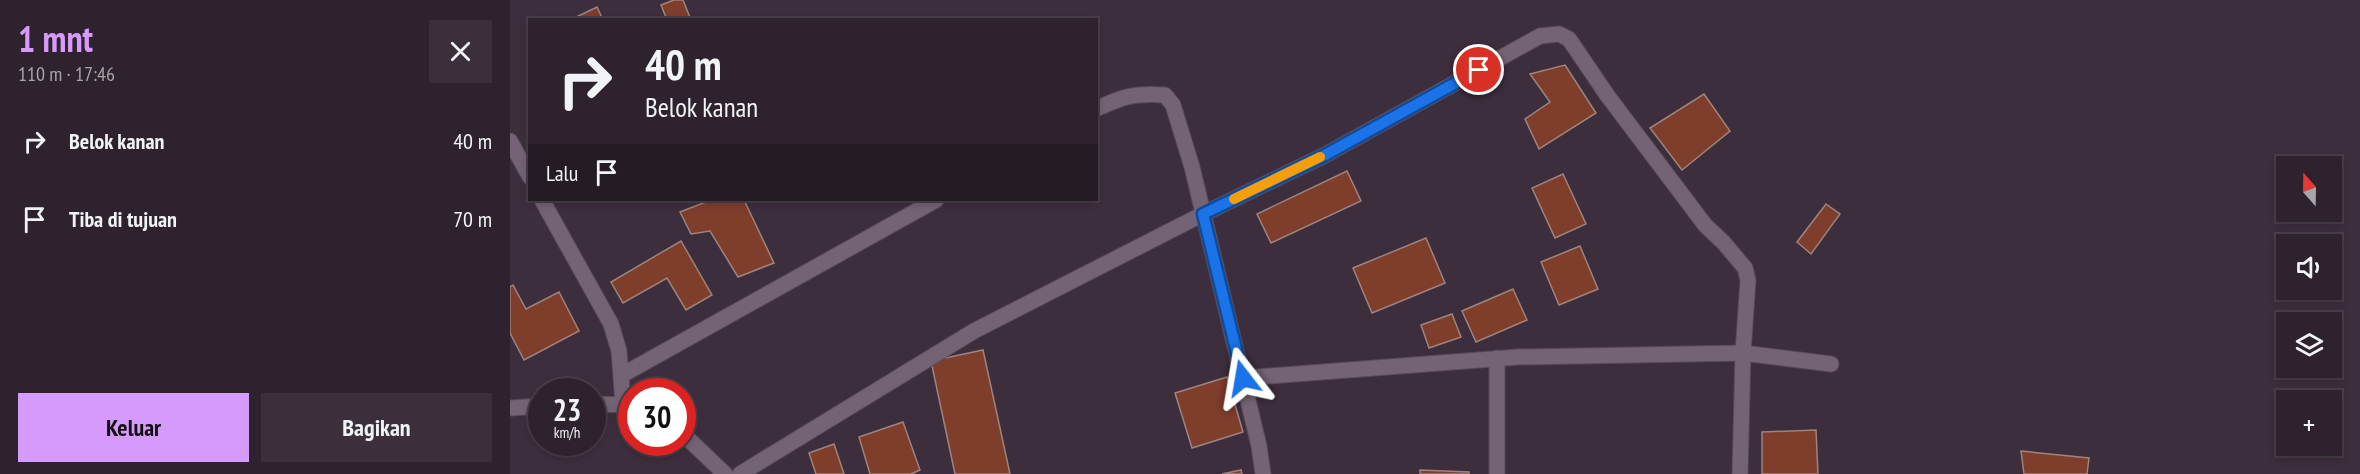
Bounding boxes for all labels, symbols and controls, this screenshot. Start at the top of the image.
text: 1 mnt [18,15,93,62]
button: close [429,20,492,83]
text: 40 m [645,37,722,92]
icon: right [546,42,624,120]
pin [1453,44,1504,95]
icon: arrive [1462,53,1495,86]
text: 110 m · 17:46 [18,61,115,87]
text: Belok kanan [645,90,758,124]
icon: right [18,125,51,158]
text: Belok kanan [69,127,164,155]
text: 40 m [453,127,492,155]
icon: arrive [590,156,623,189]
north arrow [2276,156,2342,222]
map controls [2276,156,2342,456]
text: Lalu [546,159,578,187]
icon: arrive [18,203,51,236]
text: Tiba di tujuan [69,205,177,233]
text: 70 m [453,205,492,233]
button: sound [2276,234,2342,300]
button: layers [2276,312,2342,378]
position arrow [1211,346,1275,410]
speed limit sign: 30 [618,378,696,456]
text: 23 [553,390,581,429]
button: + [2276,390,2342,456]
button: Keluar [18,393,249,462]
button: Bagikan [261,393,492,462]
text: km/h [554,423,580,442]

